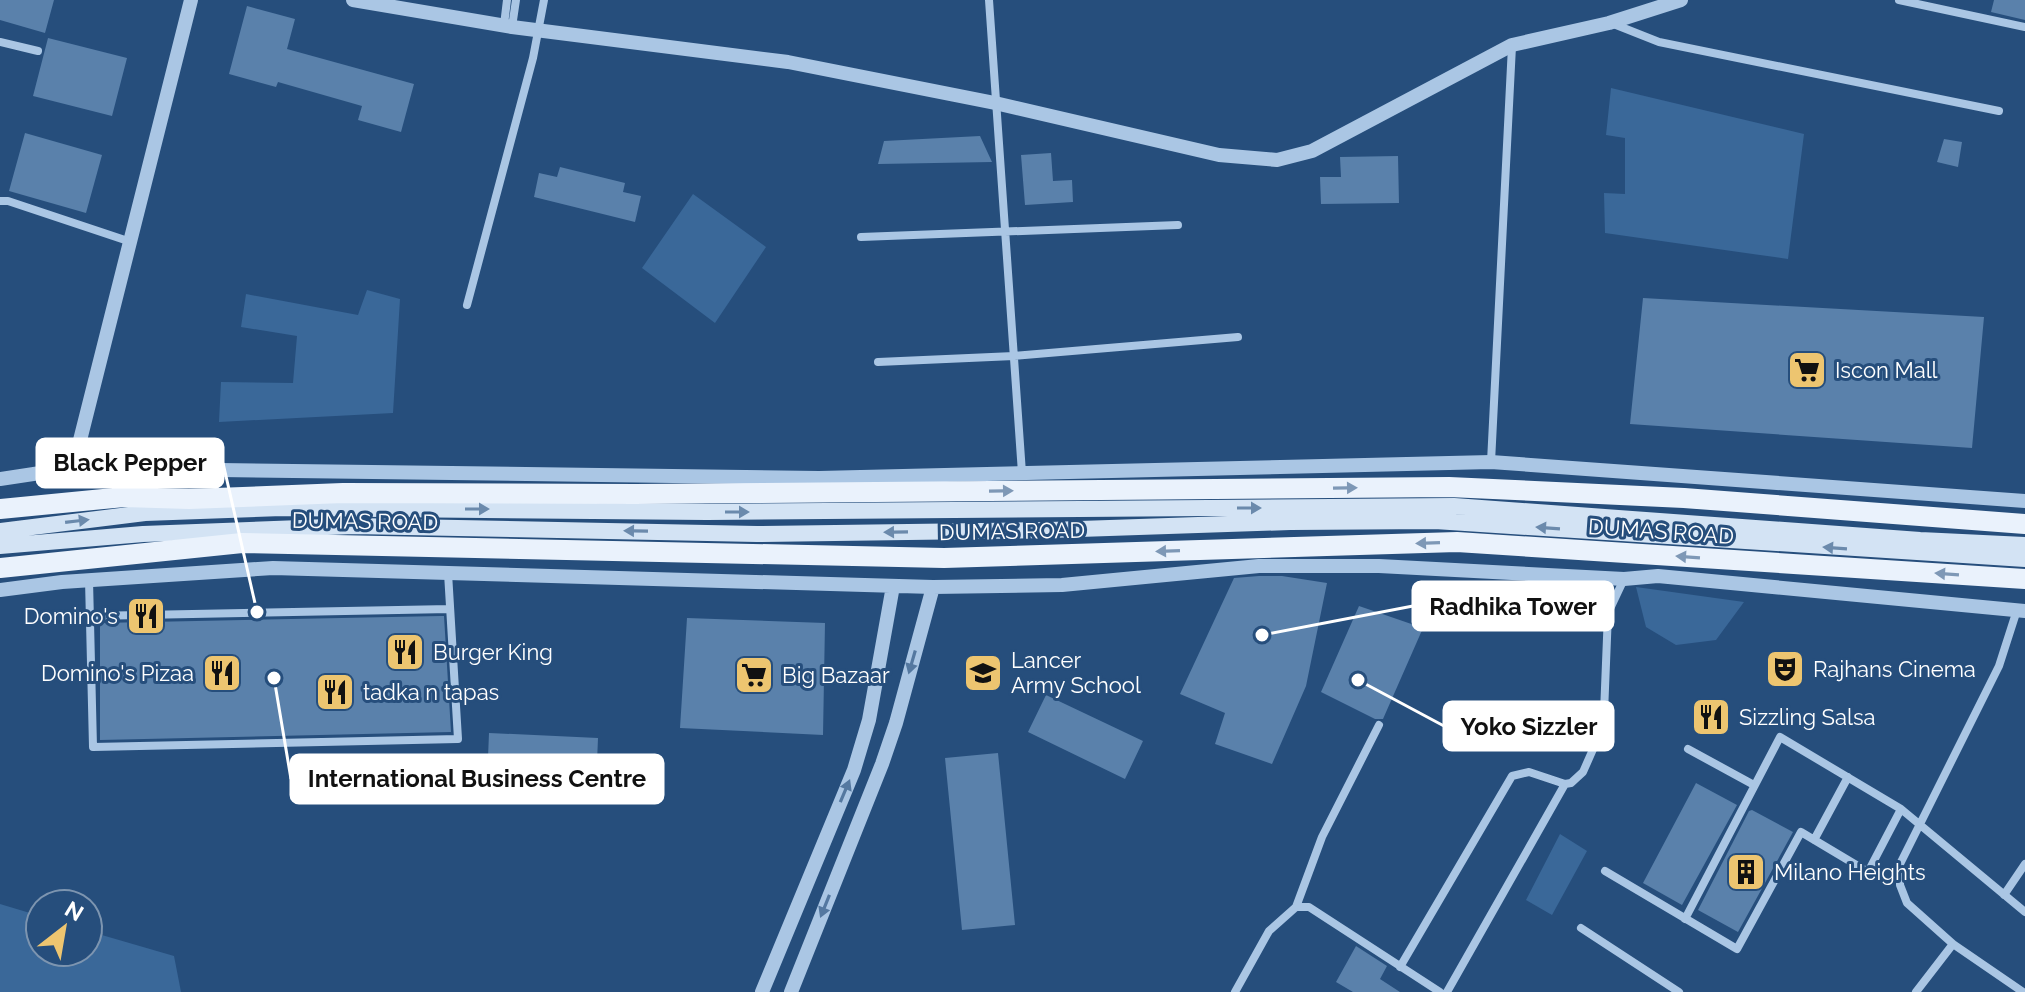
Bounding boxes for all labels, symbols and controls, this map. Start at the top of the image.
supermarket icon: Iscon Mall [1786,349,1828,391]
place label: Iscon Mall [1835,357,1938,383]
callout: Black Pepper [37,439,223,487]
text: Black Pepper [53,448,207,477]
one-way arrow [1333,482,1358,494]
one-way arrow [989,485,1014,497]
one-way arrow [1237,502,1262,514]
one-way arrow [465,503,490,515]
one-way arrow [725,506,750,518]
street label: DUMAS ROAD [292,507,438,535]
street label: DUMAS ROAD [1587,513,1735,549]
one-way arrow [65,514,90,527]
street label: DUMAS ROAD [939,517,1085,545]
one-way arrow [1535,521,1560,534]
one-way arrow [623,525,648,538]
one-way arrow [883,526,908,538]
one-way arrow [1415,536,1440,549]
one-way arrow [1822,541,1847,554]
one-way arrow [1155,544,1180,557]
one-way arrow [1675,550,1700,563]
one-way arrow [1934,567,1959,580]
callout: Radhika Tower [1413,582,1613,630]
text: Radhika Tower [1429,592,1597,621]
restaurant icon: Domino's [125,595,167,637]
place label: Domino's [24,603,118,629]
restaurant icon: Burger King [384,631,426,673]
place label: Burger King [433,639,553,665]
place label: Lancer Army School [1011,647,1141,698]
theatre icon: Rajhans Cinema [1764,648,1806,690]
one-way arrow [905,650,918,674]
restaurant icon: Domino's Pizaa [201,652,243,694]
school or university icon: Lancer Army School [962,652,1004,694]
supermarket icon: Big Bazaar [733,654,775,696]
place label: Rajhans Cinema [1813,656,1976,682]
place label: Domino's Pizaa [41,660,194,686]
place label: Big Bazaar [782,662,890,688]
restaurant icon: tadka n tapas [314,671,356,713]
place label: tadka n tapas [363,679,499,705]
restaurant icon: Sizzling Salsa [1690,696,1732,738]
callout: Yoko Sizzler [1444,702,1613,750]
place label: Sizzling Salsa [1739,704,1876,730]
text: Yoko Sizzler [1460,712,1598,741]
callout: International Business Centre [291,755,663,803]
text: International Business Centre [308,764,646,793]
one-way arrow [839,779,852,803]
building icon: Milano Heights [1725,851,1767,893]
place label: Milano Heights [1774,859,1926,885]
north arrow [24,888,104,968]
one-way arrow [818,894,831,918]
text: N [60,895,88,926]

